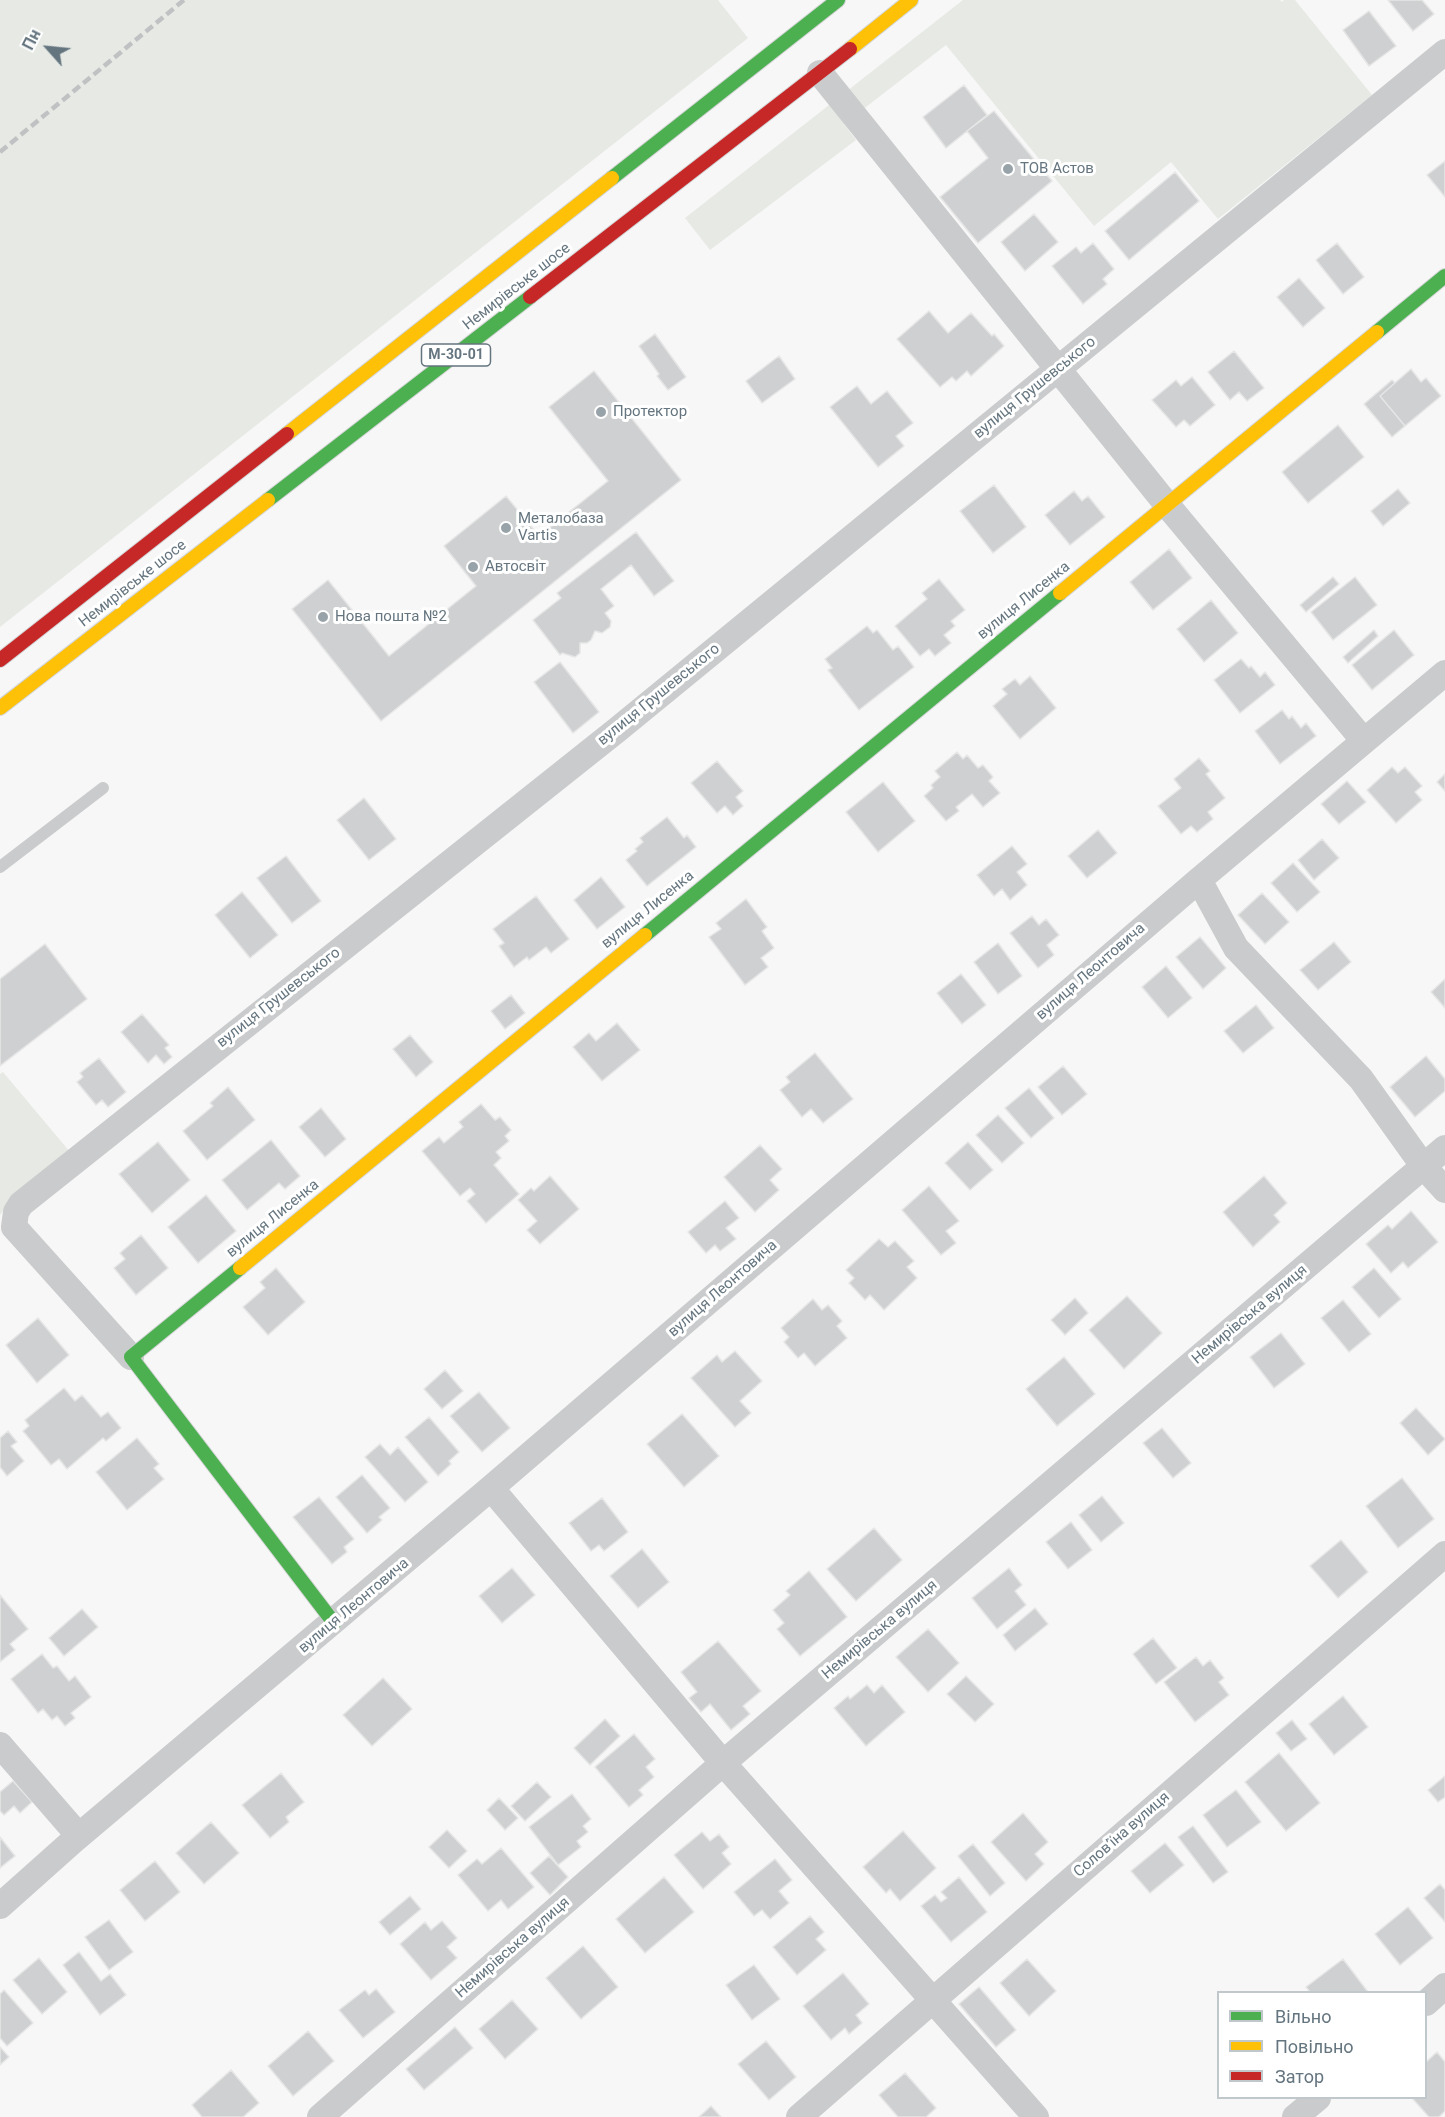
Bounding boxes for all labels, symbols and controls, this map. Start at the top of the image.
north arrow [18,18,78,78]
text: Пн [18,26,45,53]
place label: ТОВ Астов [1020,160,1094,178]
marker: ТОВ Астов [1001,162,1015,176]
street label: Немирівське шосе [460,240,574,334]
street label: вулиця Грушевського [970,333,1100,443]
road number: М-30-01 [422,344,490,366]
place label: Протектор [613,403,687,421]
marker: Протектор [594,405,608,419]
place label: Металобаза Vartis [518,510,604,545]
marker: Металобаза Vartis [499,521,513,535]
street label: Немирівське шосе [76,537,190,631]
place label: Автосвіт [485,558,546,576]
street label: вулиця Лисенка [974,558,1074,644]
marker: Автосвіт [466,560,480,574]
place label: Нова пошта №2 [335,608,447,626]
marker: Нова пошта №2 [316,610,330,624]
street label: вулиця Грушевського [594,640,724,750]
street label: вулиця Лисенка [598,867,698,953]
street label: вулиця Леонтовича [1033,920,1149,1024]
street label: вулиця Грушевського [214,944,344,1052]
street label: вулиця Лисенка [223,1176,323,1262]
street label: вулиця Леонтовича [665,1237,781,1341]
street label: Немирівська вулиця [1189,1262,1311,1368]
street label: вулиця Леонтовича [295,1555,413,1657]
street label: Немирівська вулиця [819,1577,941,1683]
street label: Соловʼїна вулиця [1070,1789,1174,1881]
street label: Немирівська вулиця [452,1894,574,2002]
legend [1217,1991,1427,2099]
text: Вільно [1275,2006,1331,2027]
text: Повільно [1275,2036,1354,2057]
text: Затор [1275,2066,1324,2087]

